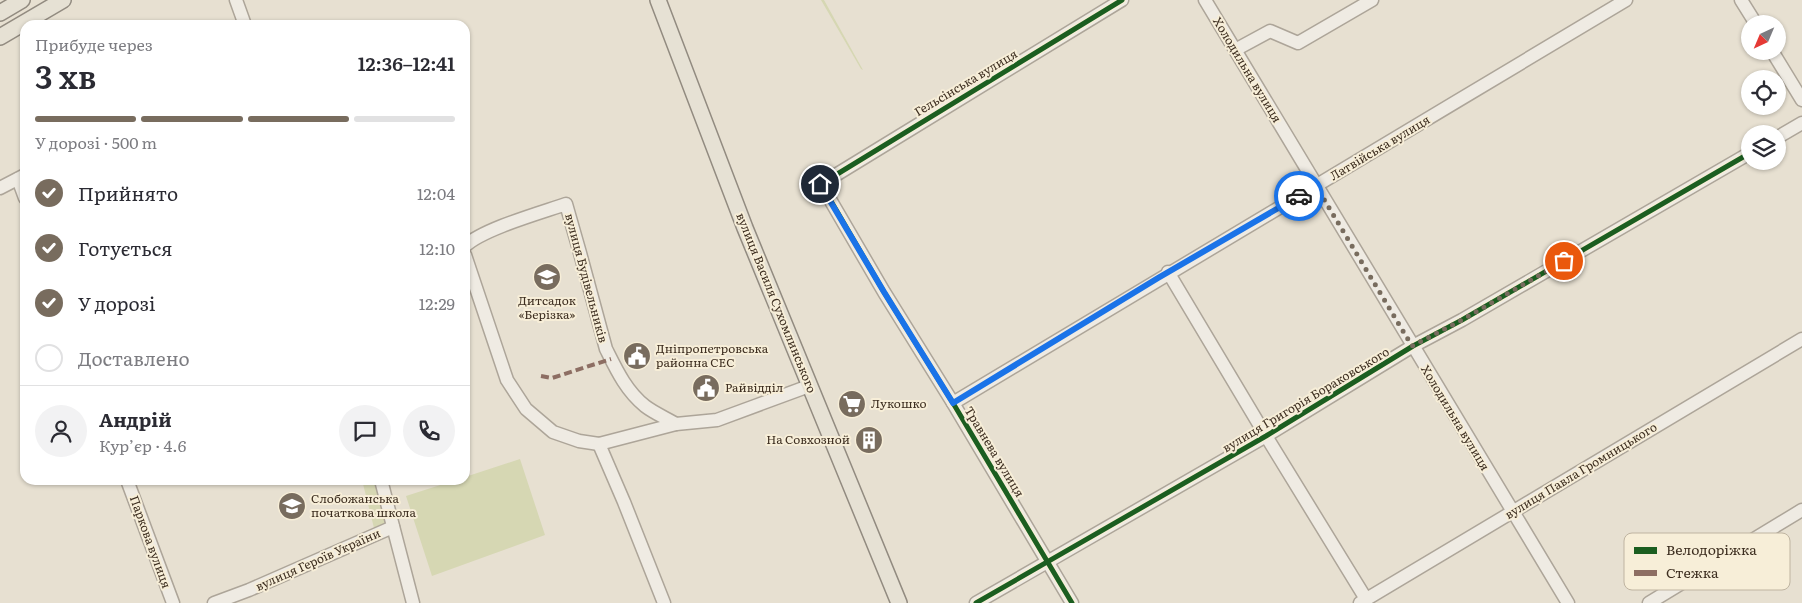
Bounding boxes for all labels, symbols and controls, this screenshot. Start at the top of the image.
street label: Холодильна вулиця [1209,13,1287,126]
north arrow [1741,15,1786,60]
map controls [1741,15,1786,170]
text: Прибуде через [35,32,153,56]
street label: Гельсінська вулиця [911,44,1020,120]
text: 12:36–12:41 [358,49,455,77]
text: 3 хв [35,51,97,99]
button: locate [1741,70,1786,115]
street label: Латвійська вулиця [1326,110,1433,184]
button: layers [1741,125,1786,170]
text: У дорозі · 500 m [35,130,157,154]
pin [799,163,841,205]
icon: home [806,170,834,198]
courier [1274,171,1324,221]
icon: check [35,179,63,207]
text: Прийнято [78,179,178,207]
text: 12:04 [417,181,455,205]
icon: car [1285,182,1313,210]
street label: вулиця Василя Сухомлинського [732,210,821,396]
street label: вулиця Будівельників [561,211,613,345]
icon: check [35,234,63,262]
text: Готується [78,234,173,262]
text: 12:10 [419,236,455,260]
pin [1543,240,1585,282]
icon: bag [1550,247,1578,275]
school or university icon: Дитсадок «Берізка» [532,262,562,292]
icon: check [35,289,63,317]
text: У дорозі [78,289,155,317]
text: 12:29 [419,291,455,315]
place label: Дитсадок «Берізка» [518,291,576,323]
place label: Дніпропетровська районна СЕС [656,339,769,371]
public building icon: Дніпропетровська районна СЕС [622,341,652,371]
street label: вулиця Григорія Бораковського [1219,342,1392,456]
text: Доставлено [78,344,190,372]
street label: Холодильна вулиця [1417,361,1495,474]
public building icon: Райвідділ [691,373,721,403]
place label: Райвідділ [725,378,783,396]
supermarket icon: Лукошко [837,389,867,419]
place label: Лукошко [871,394,927,412]
street label: Травнева вулиця [961,403,1029,500]
button: person [35,405,87,457]
text: Андрій [99,405,172,433]
button: chat [339,405,391,457]
button: phone [403,405,455,457]
street label: вулиця Павла Громницького [1501,417,1660,523]
building icon: На Совхозной [854,425,884,455]
place label: На Совхозной [766,430,850,448]
text: Кур’єр · 4.6 [99,433,186,457]
place label: Cлобожанська початкова школа [311,489,417,521]
school or university icon: Cлобожанська початкова школа [277,491,307,521]
street label: Паркова вулиця [126,493,176,591]
street label: вулиця Героїв України [252,523,383,595]
legend [1624,533,1790,590]
text: Велодоріжка [1666,539,1757,559]
text: Стежка [1666,562,1719,582]

